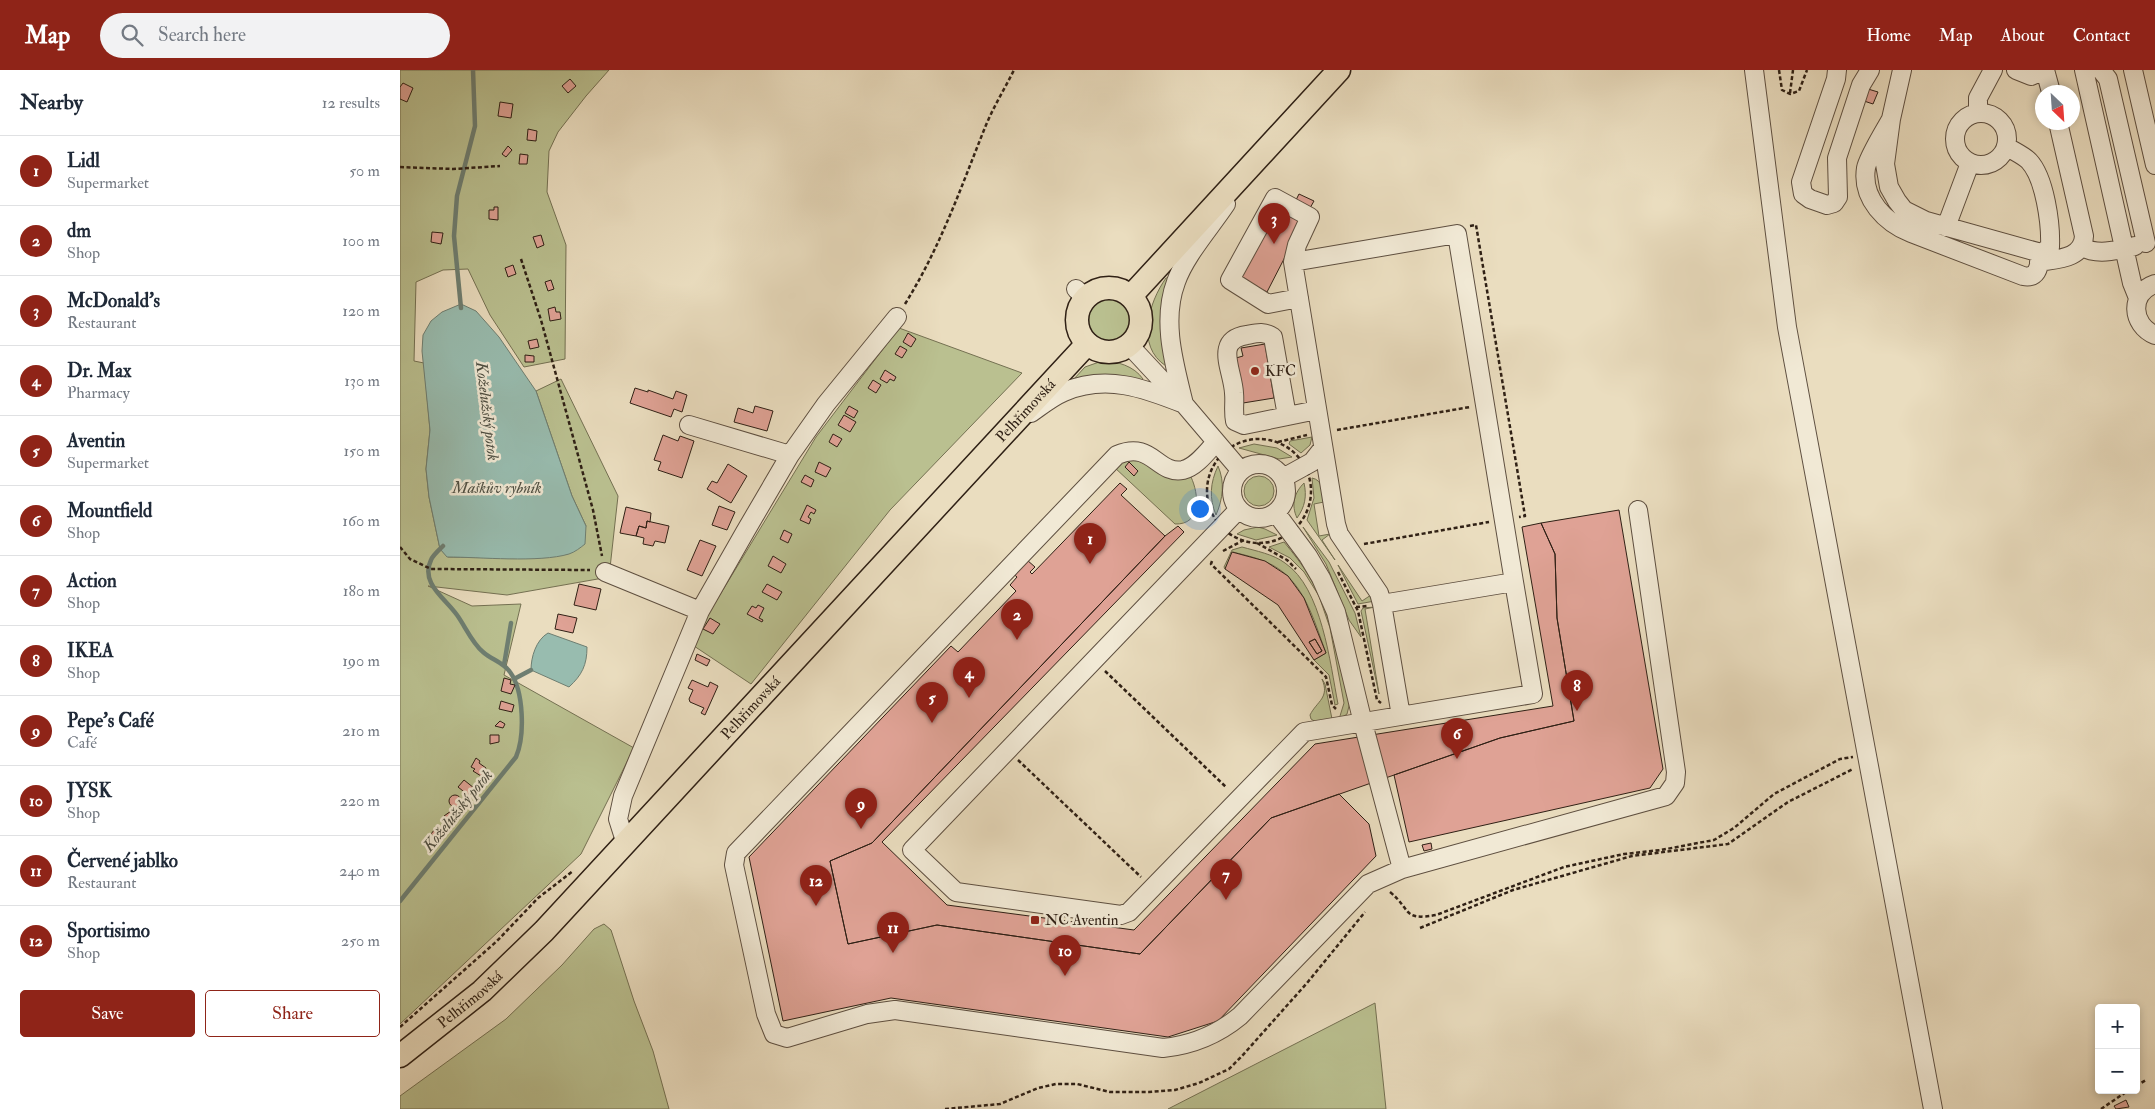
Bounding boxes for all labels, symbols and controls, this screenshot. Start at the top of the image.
search box [100,13,450,58]
text: Map [25,20,70,51]
icon: search [118,21,146,49]
text: Search here [158,23,246,47]
text: Home [1866,24,1911,47]
text: Map [1939,24,1973,47]
text: About [2001,24,2045,47]
text: Contact [2073,24,2130,47]
north arrow [2035,85,2080,130]
text: Nearby [20,89,83,116]
text: 12 results [322,93,380,113]
text: Lidl [67,149,100,173]
text: 1 [33,161,39,181]
text: 50 m [349,161,380,181]
text: Supermarket [67,173,149,193]
pin: 3 [1258,203,1290,244]
text: dm [67,219,91,243]
text: 2 [32,231,40,251]
text: 100 m [342,231,380,251]
text: Shop [67,243,100,263]
text: McDonald's [67,289,160,313]
text: 3 [33,301,39,321]
text: 120 m [342,301,380,321]
text: Restaurant [67,313,136,333]
text: Dr. Max [67,359,131,383]
water label: Koželužský potok [471,359,503,462]
place label: KFC [1265,362,1296,381]
marker: KFC [1249,365,1261,377]
text: 4 [32,371,40,391]
text: 130 m [344,371,380,391]
street label: Pelhřimovská [992,375,1060,446]
text: Pharmacy [67,383,130,403]
text: Aventin [67,429,125,453]
text: 5 [32,441,40,461]
text: 150 m [343,441,380,461]
text: Supermarket [67,453,149,473]
water label: Maškův rybník [451,478,542,498]
your location [1187,496,1213,522]
text: Mountfield [67,499,152,523]
text: 6 [32,511,40,531]
text: 160 m [342,511,380,531]
text: Shop [67,523,100,543]
pin: 1 [1074,523,1106,564]
text: Action [67,569,117,593]
text: 7 [32,581,40,601]
text: 180 m [343,581,380,601]
text: Shop [67,593,100,613]
pin: 2 [1001,599,1033,640]
text: IKEA [67,639,114,663]
text: 8 [32,651,40,671]
text: 190 m [342,651,380,671]
pin: 4 [953,657,985,698]
text: Shop [67,663,100,683]
pin: 8 [1561,670,1593,711]
street label: Pelhřimovská [717,672,785,744]
pin: 5 [916,682,948,723]
text: Pepe's Café [67,709,154,733]
pin: 6 [1441,718,1473,759]
text: 9 [32,721,40,741]
text: 210 m [342,721,380,741]
text: Café [67,733,97,753]
water label: Koželužský potok [418,765,497,856]
text: JYSK [67,779,112,803]
pin: 9 [845,788,877,829]
text: 10 [29,791,43,811]
text: 220 m [340,791,380,811]
text: Shop [67,803,100,823]
text: Červené jablko [67,849,178,873]
pin: 7 [1210,859,1242,900]
text: 11 [30,861,42,881]
text: 240 m [339,861,380,881]
pin: 12 [800,865,832,906]
text: Restaurant [67,873,136,893]
place label: NC Aventin [1045,911,1119,930]
pin: 11 [877,912,909,953]
marker: NC Aventin [1029,914,1041,926]
text: Sportisimo [67,919,150,943]
text: 12 [29,931,43,951]
text: 250 m [341,931,380,951]
pin: 10 [1049,935,1081,976]
text: Shop [67,943,100,963]
street label: Pelhřimovská [434,966,508,1033]
button: Save [20,990,195,1037]
button: Share [205,990,380,1037]
map controls [2095,1004,2140,1094]
button: + [2095,1004,2140,1049]
button: − [2095,1049,2140,1094]

